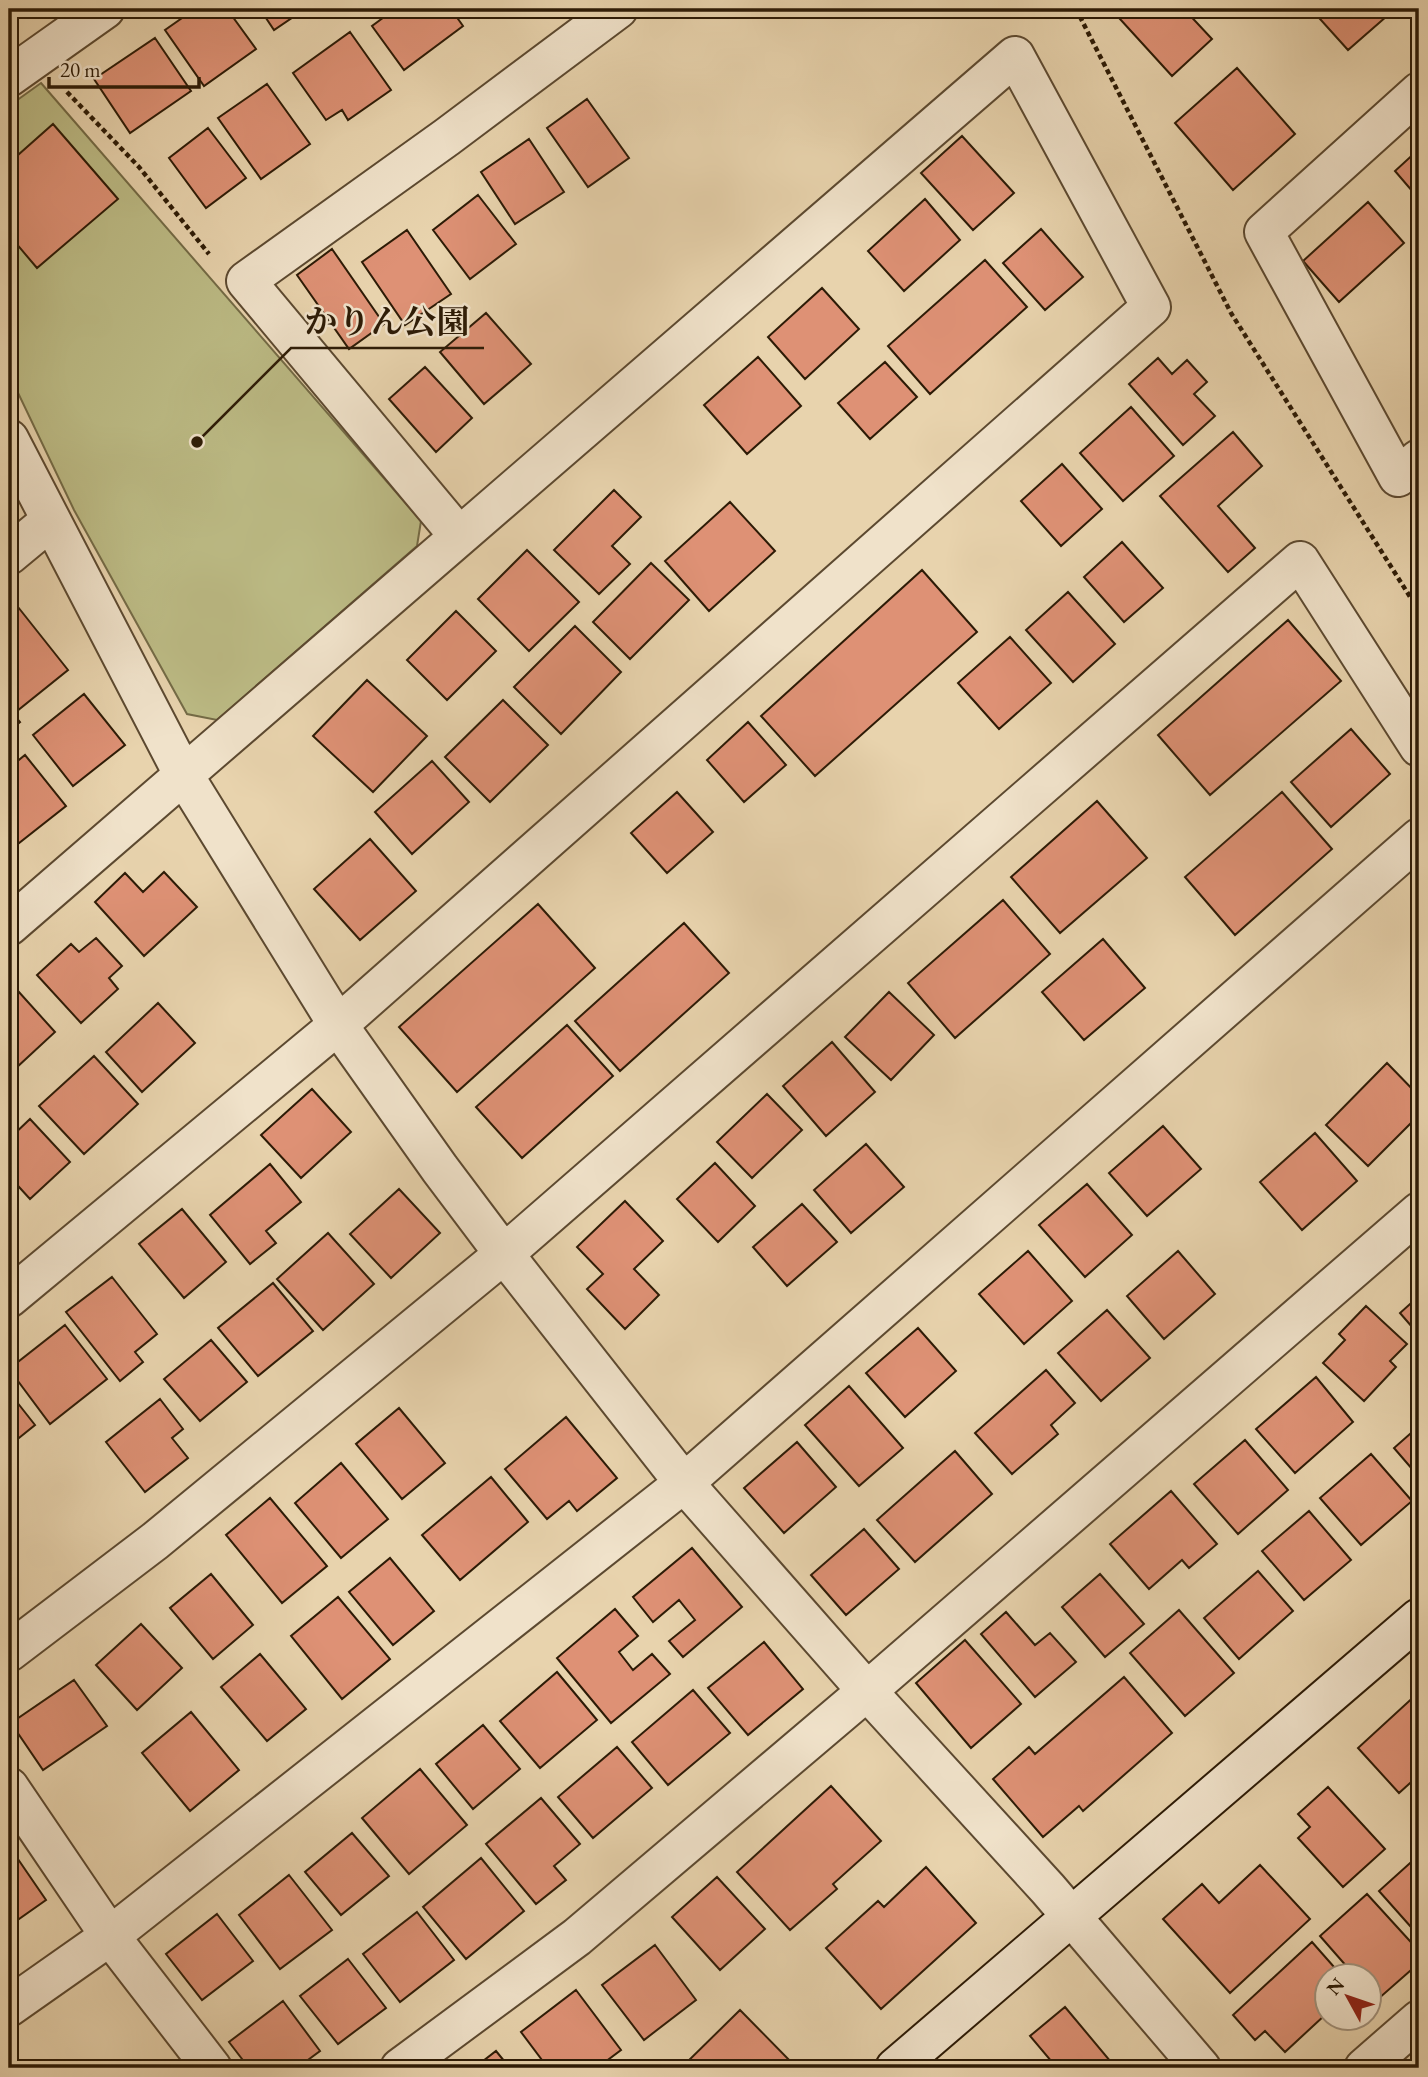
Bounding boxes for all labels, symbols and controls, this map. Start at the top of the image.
scale bar [49,46,200,90]
text: 20 m [60,56,101,83]
callout: かりん公園 [291,294,484,348]
text: かりん公園 [305,300,470,343]
north arrow [1312,1962,1382,2032]
text: N [1321,1972,1350,2000]

